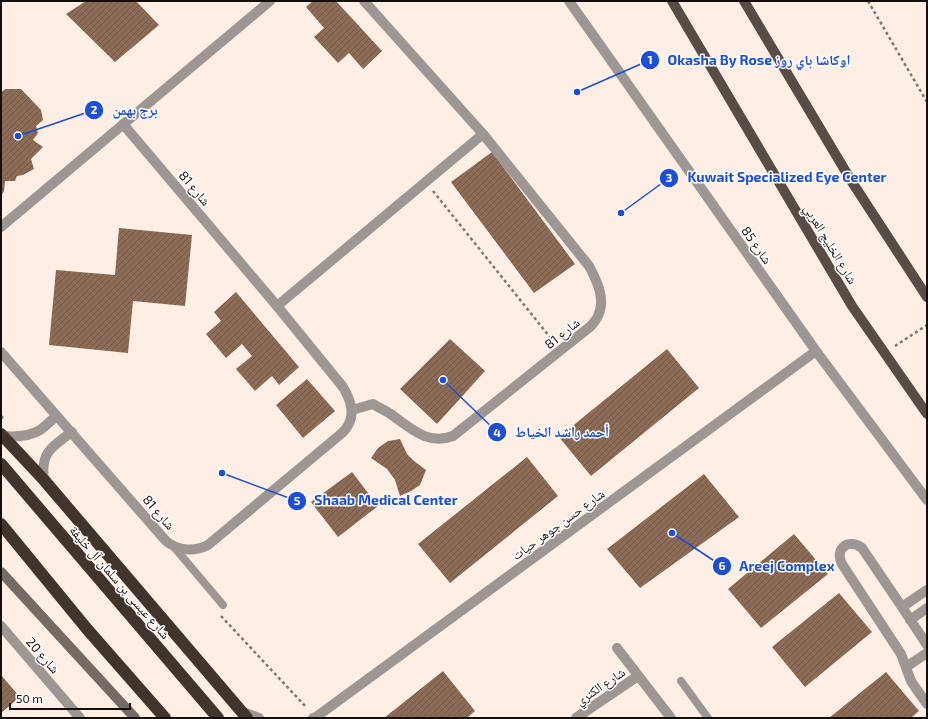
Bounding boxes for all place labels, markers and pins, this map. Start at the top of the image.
callout: Okasha By Rose اوكاشا باي روز [640,47,859,73]
callout: برج بهمن [84,97,165,123]
callout: Kuwait Specialized Eye Center [659,165,894,191]
callout: أحمد راشد الخياط [487,419,617,445]
callout: Shaab Medical Center [287,488,466,514]
callout: Areej Complex [712,553,843,579]

